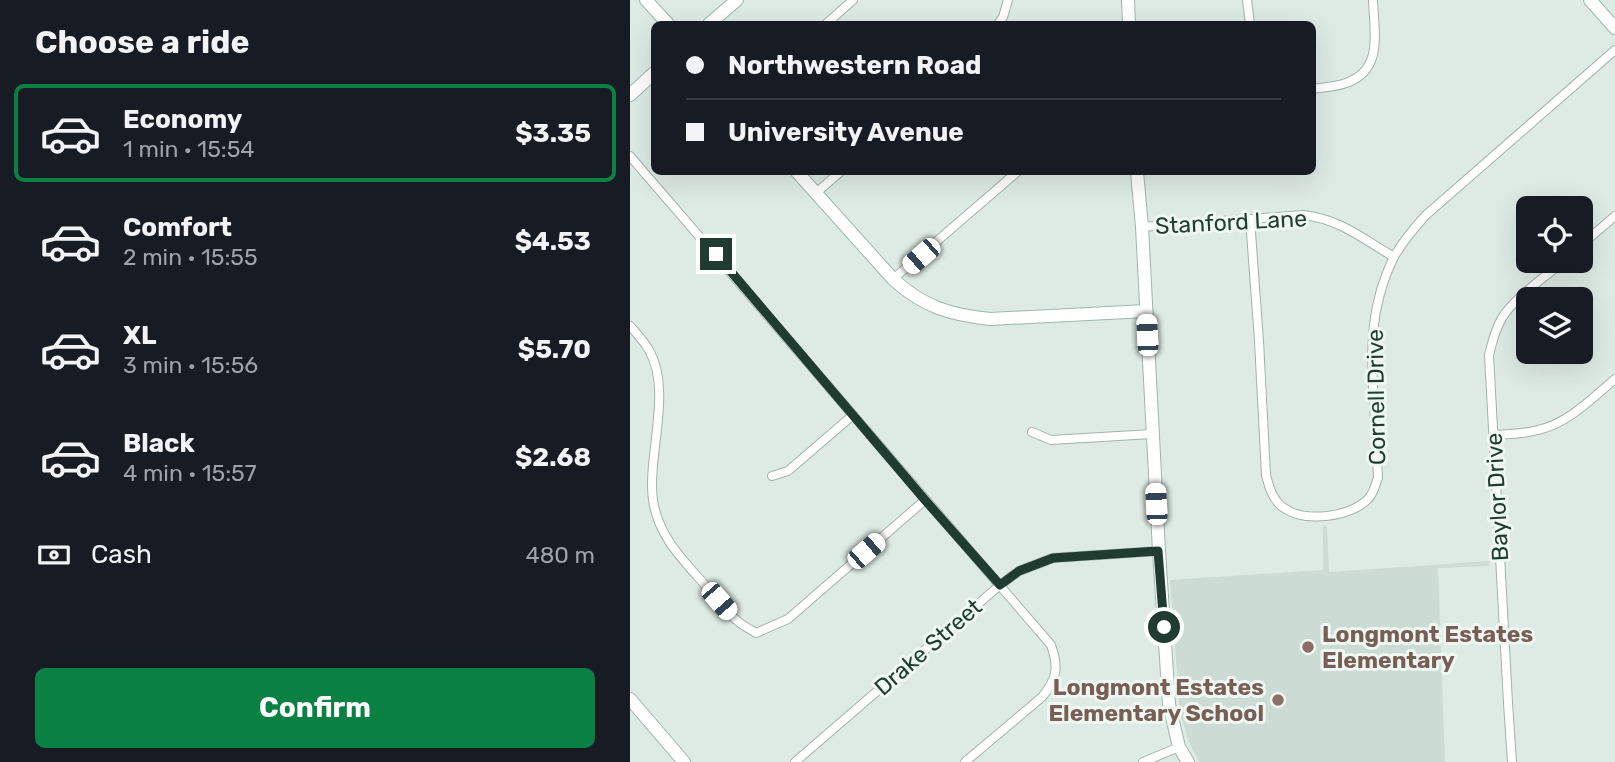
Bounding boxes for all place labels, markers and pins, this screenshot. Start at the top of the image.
place label: Longmont Estates Elementary [1322,620,1533,674]
marker: Longmont Estates Elementary [1300,639,1316,655]
place label: Longmont Estates Elementary School [1048,673,1264,727]
marker: Longmont Estates Elementary School [1270,692,1286,708]

